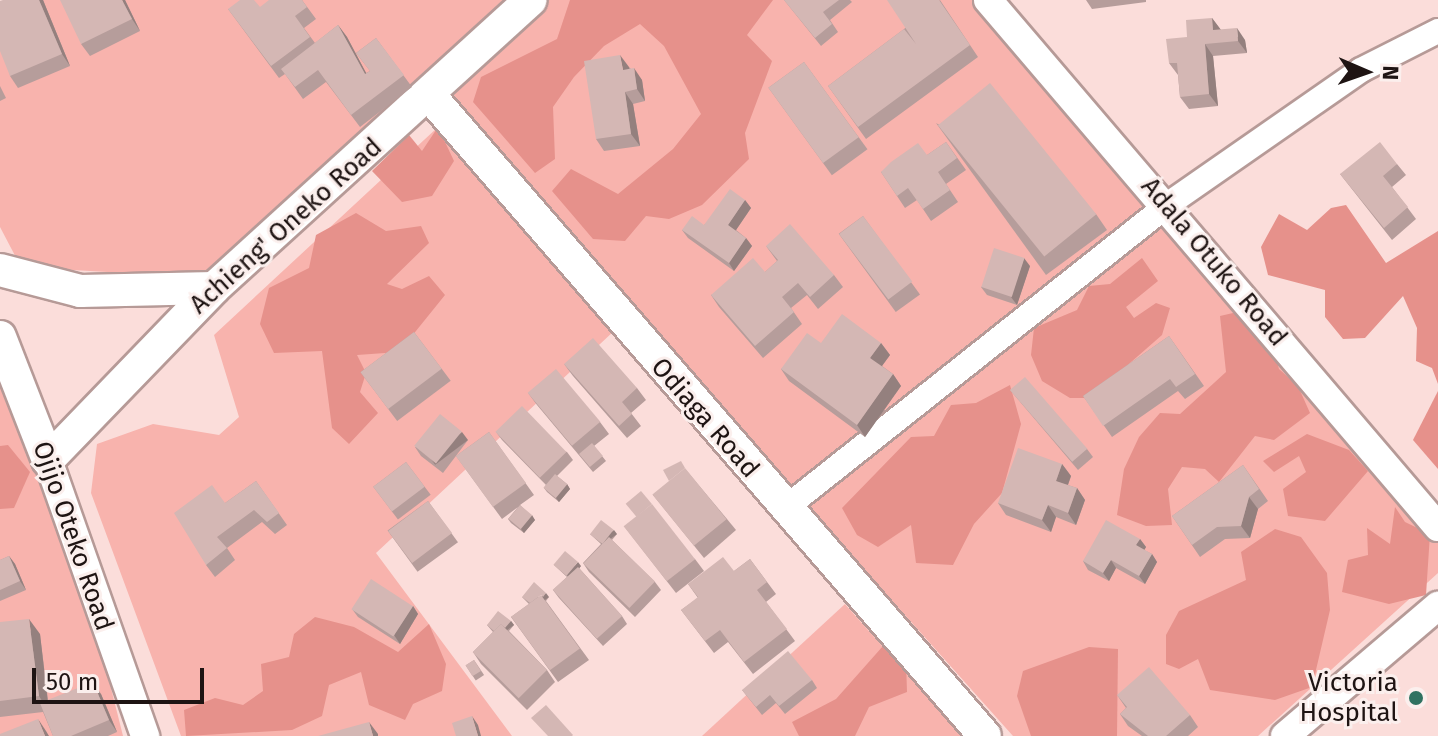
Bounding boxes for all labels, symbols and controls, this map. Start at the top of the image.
north arrow [1326,32,1406,112]
text: N [1377,65,1404,81]
street label: Achieng' Oneko Road [183,131,389,321]
street label: Adala Otuko Road [1134,171,1294,353]
street label: Odiaga Road [644,352,766,484]
street label: Ojijo Oteko Road [26,437,120,635]
scale bar [36,652,208,702]
place label: Victoria Hospital [1300,667,1398,728]
text: 50 m [46,668,98,696]
marker: Victoria Hospital [1405,687,1427,709]

